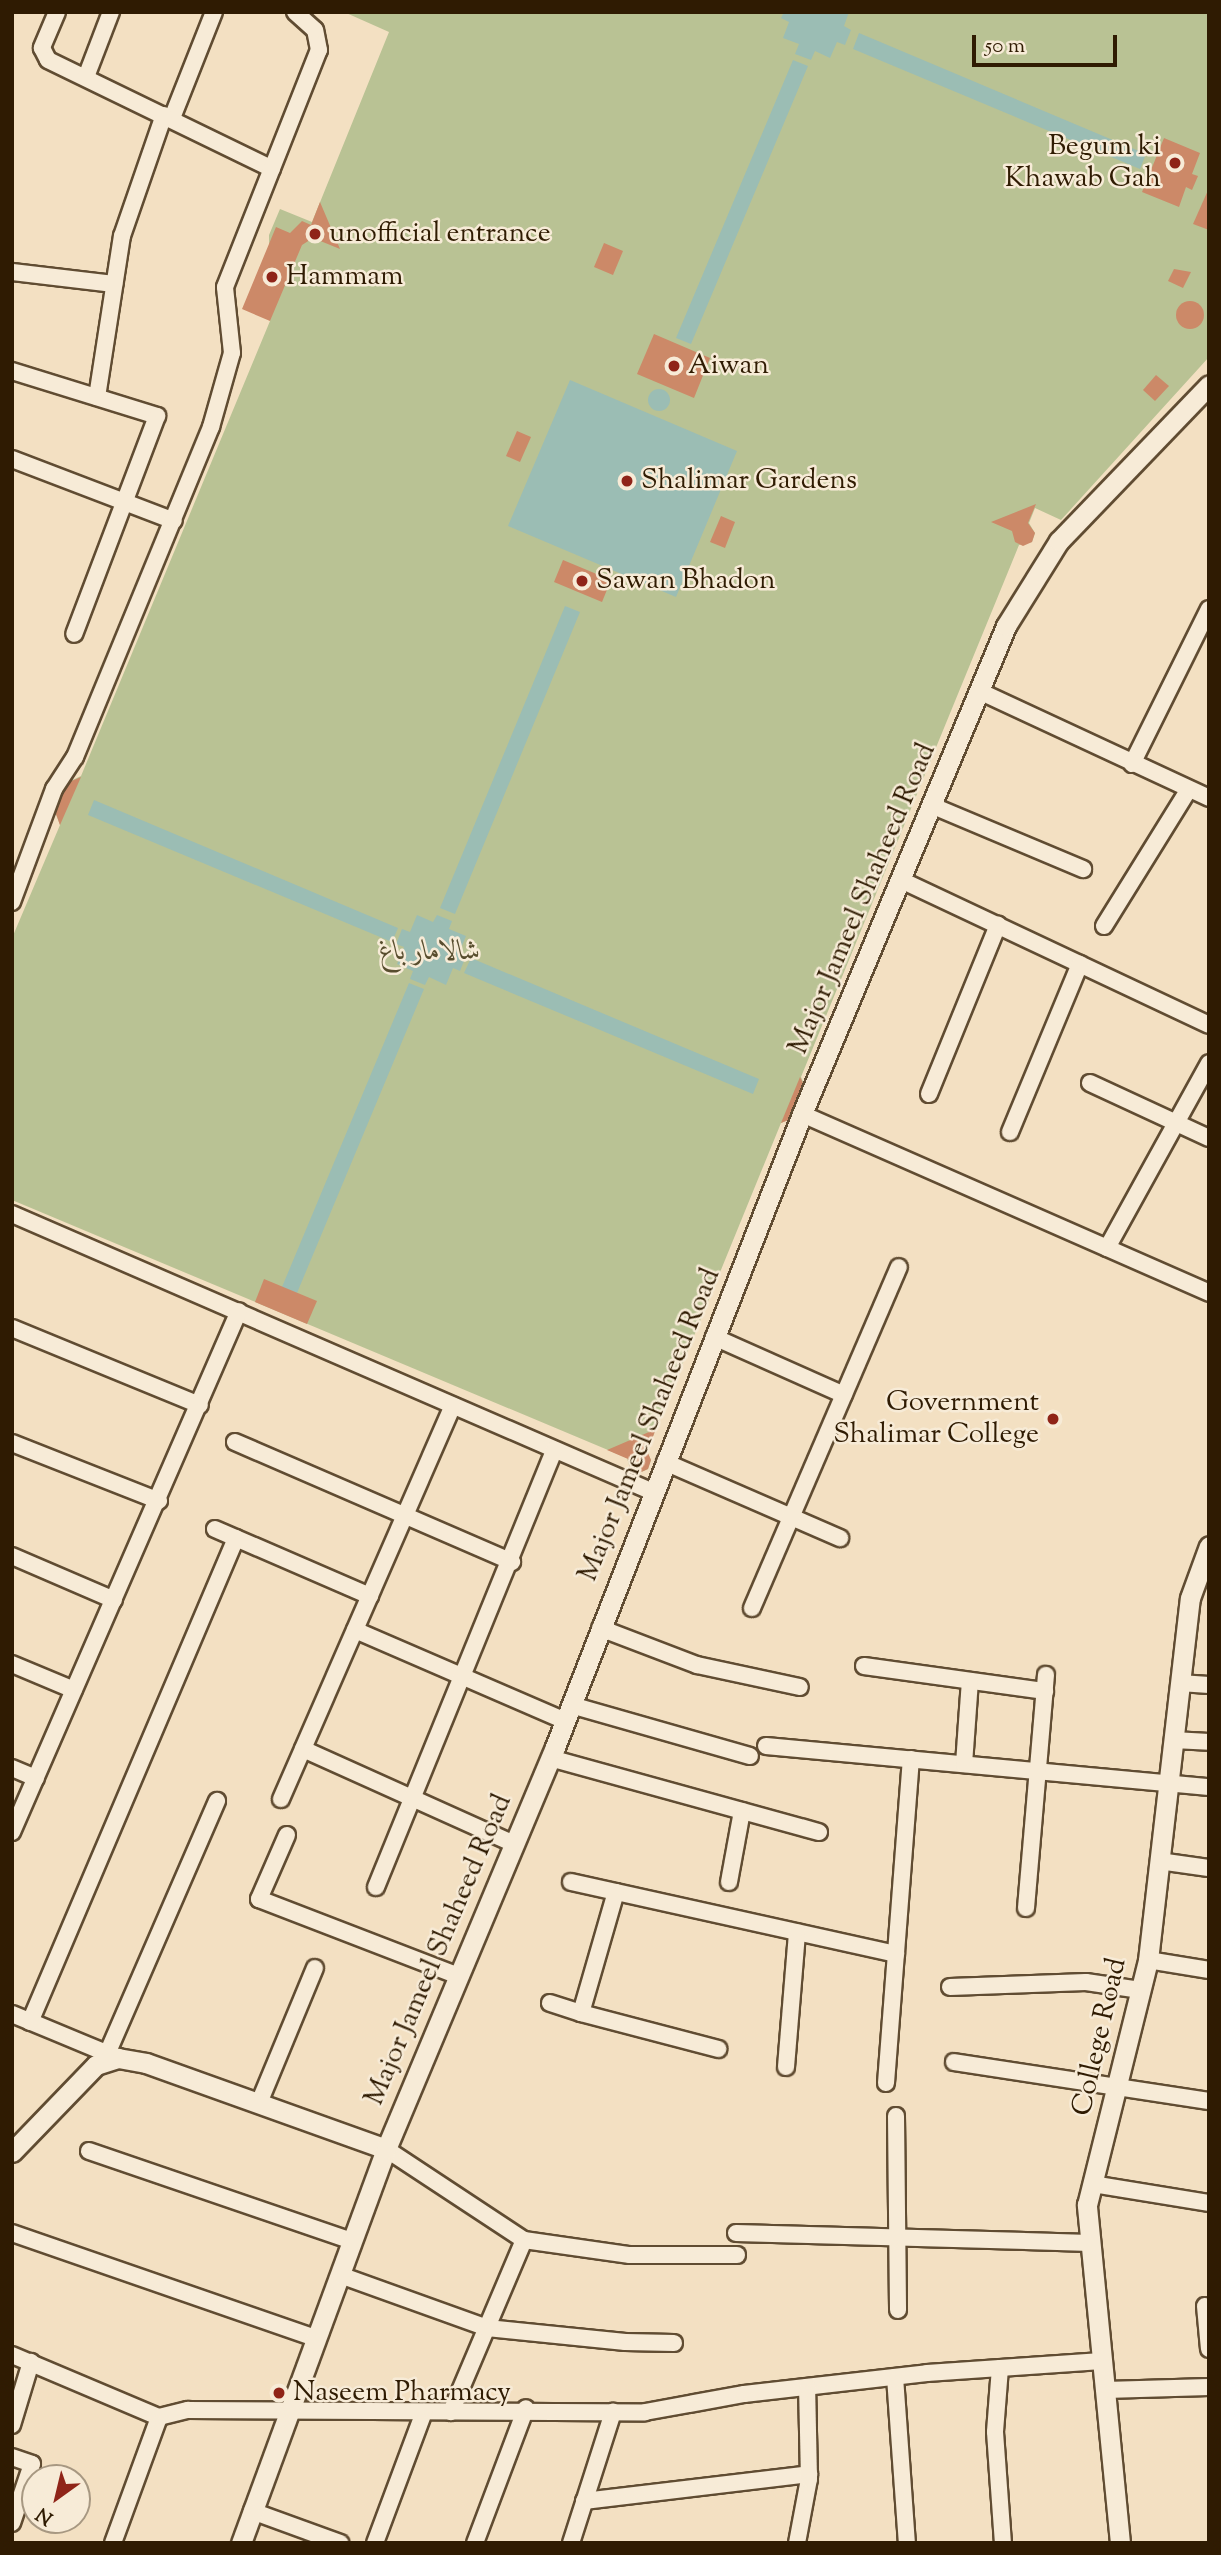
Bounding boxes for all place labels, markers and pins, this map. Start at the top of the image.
place label: Begum ki Khawab Gah [1005,130,1161,196]
marker: Begum ki Khawab Gah [1167,155,1183,171]
place label: unofficial entrance [329,217,551,251]
marker: unofficial entrance [307,226,323,242]
place label: Hammam [286,260,403,294]
marker: Hammam [264,269,280,285]
place label: Aiwan [688,349,769,383]
marker: Aiwan [666,358,682,374]
place label: Shalimar Gardens [641,464,857,498]
marker: Shalimar Gardens [619,473,635,489]
place label: Sawan Bhadon [596,564,775,598]
marker: Sawan Bhadon [574,573,590,589]
place label: Government Shalimar College [833,1386,1039,1452]
marker: Government Shalimar College [1045,1411,1061,1427]
place label: Naseem Pharmacy [293,2376,511,2410]
marker: Naseem Pharmacy [271,2385,287,2401]

